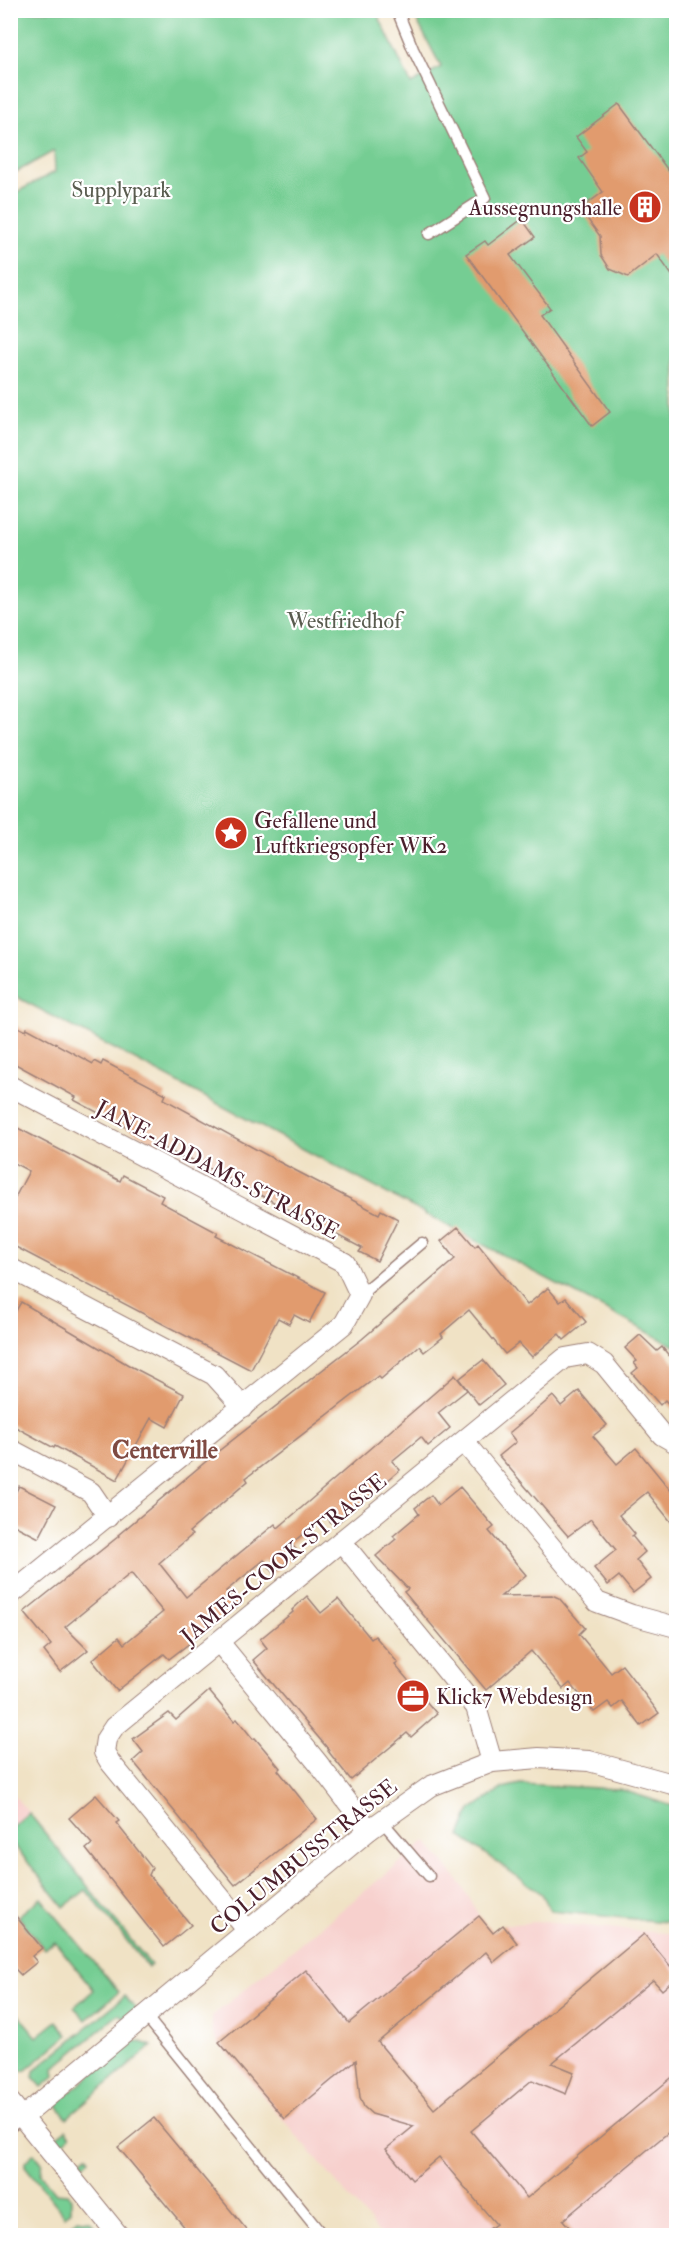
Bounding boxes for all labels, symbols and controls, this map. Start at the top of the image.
park label: Supplypark [71,176,171,205]
building icon: Aussegnungshalle [627,189,663,225]
place label: Aussegnungshalle [467,194,622,222]
park label: Westfriedhof [286,607,404,635]
place label: Gefallene und Luftkriegsopfer WK2 [254,807,447,861]
place icon: Gefallene und Luftkriegsopfer WK2 [213,815,249,851]
street label: JANE-ADDAMS-STRASSE [90,1093,344,1246]
district label: Centerville [112,1435,218,1466]
street label: JAMES-COOK-STRASSE [174,1467,392,1651]
office icon: Klick7 Webdesign [395,1678,431,1714]
place label: Klick7 Webdesign [436,1683,593,1711]
street label: COLUMBUSSTRASSE [204,1773,403,1941]

